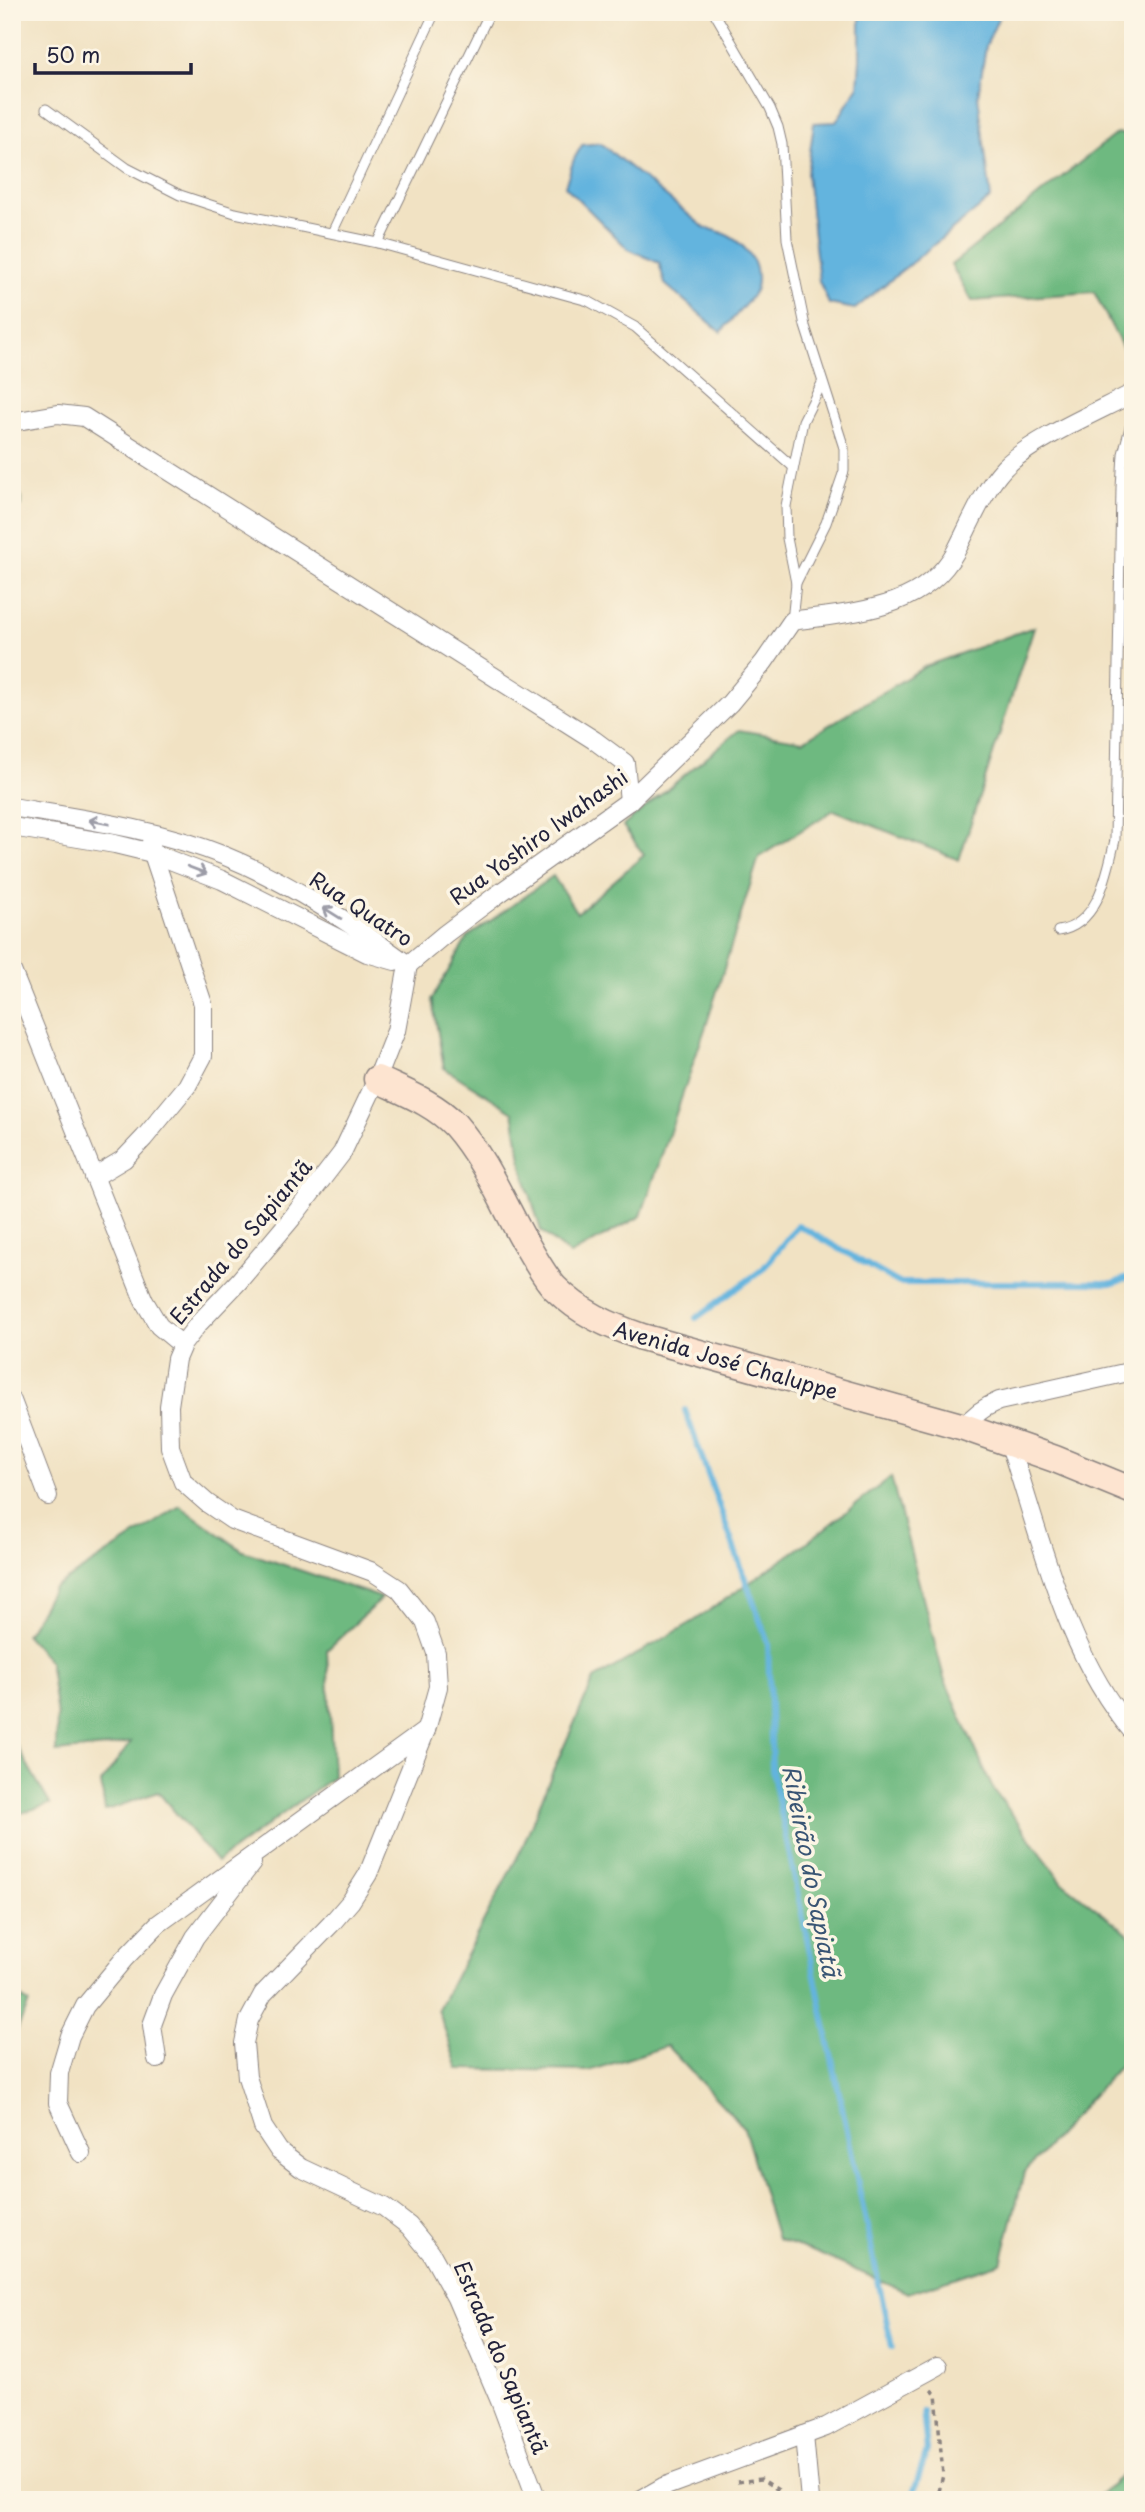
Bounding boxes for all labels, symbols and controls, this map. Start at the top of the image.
scale bar [35,32,191,76]
text: 50 m [46,38,100,70]
street label: Rua Yoshiro Iwahashi [442,760,634,912]
one-way arrow [88,815,111,828]
street label: Rua Quatro [304,863,420,953]
one-way arrow [186,865,208,878]
one-way arrow [322,905,342,919]
street label: Estrada do Sapiantã [161,1151,319,1331]
street label: Avenida José Chaluppe [610,1312,842,1406]
water label: Ribeirão do Sapiatã [774,1762,850,1982]
street label: Estrada do Sapiantã [447,2255,558,2459]

